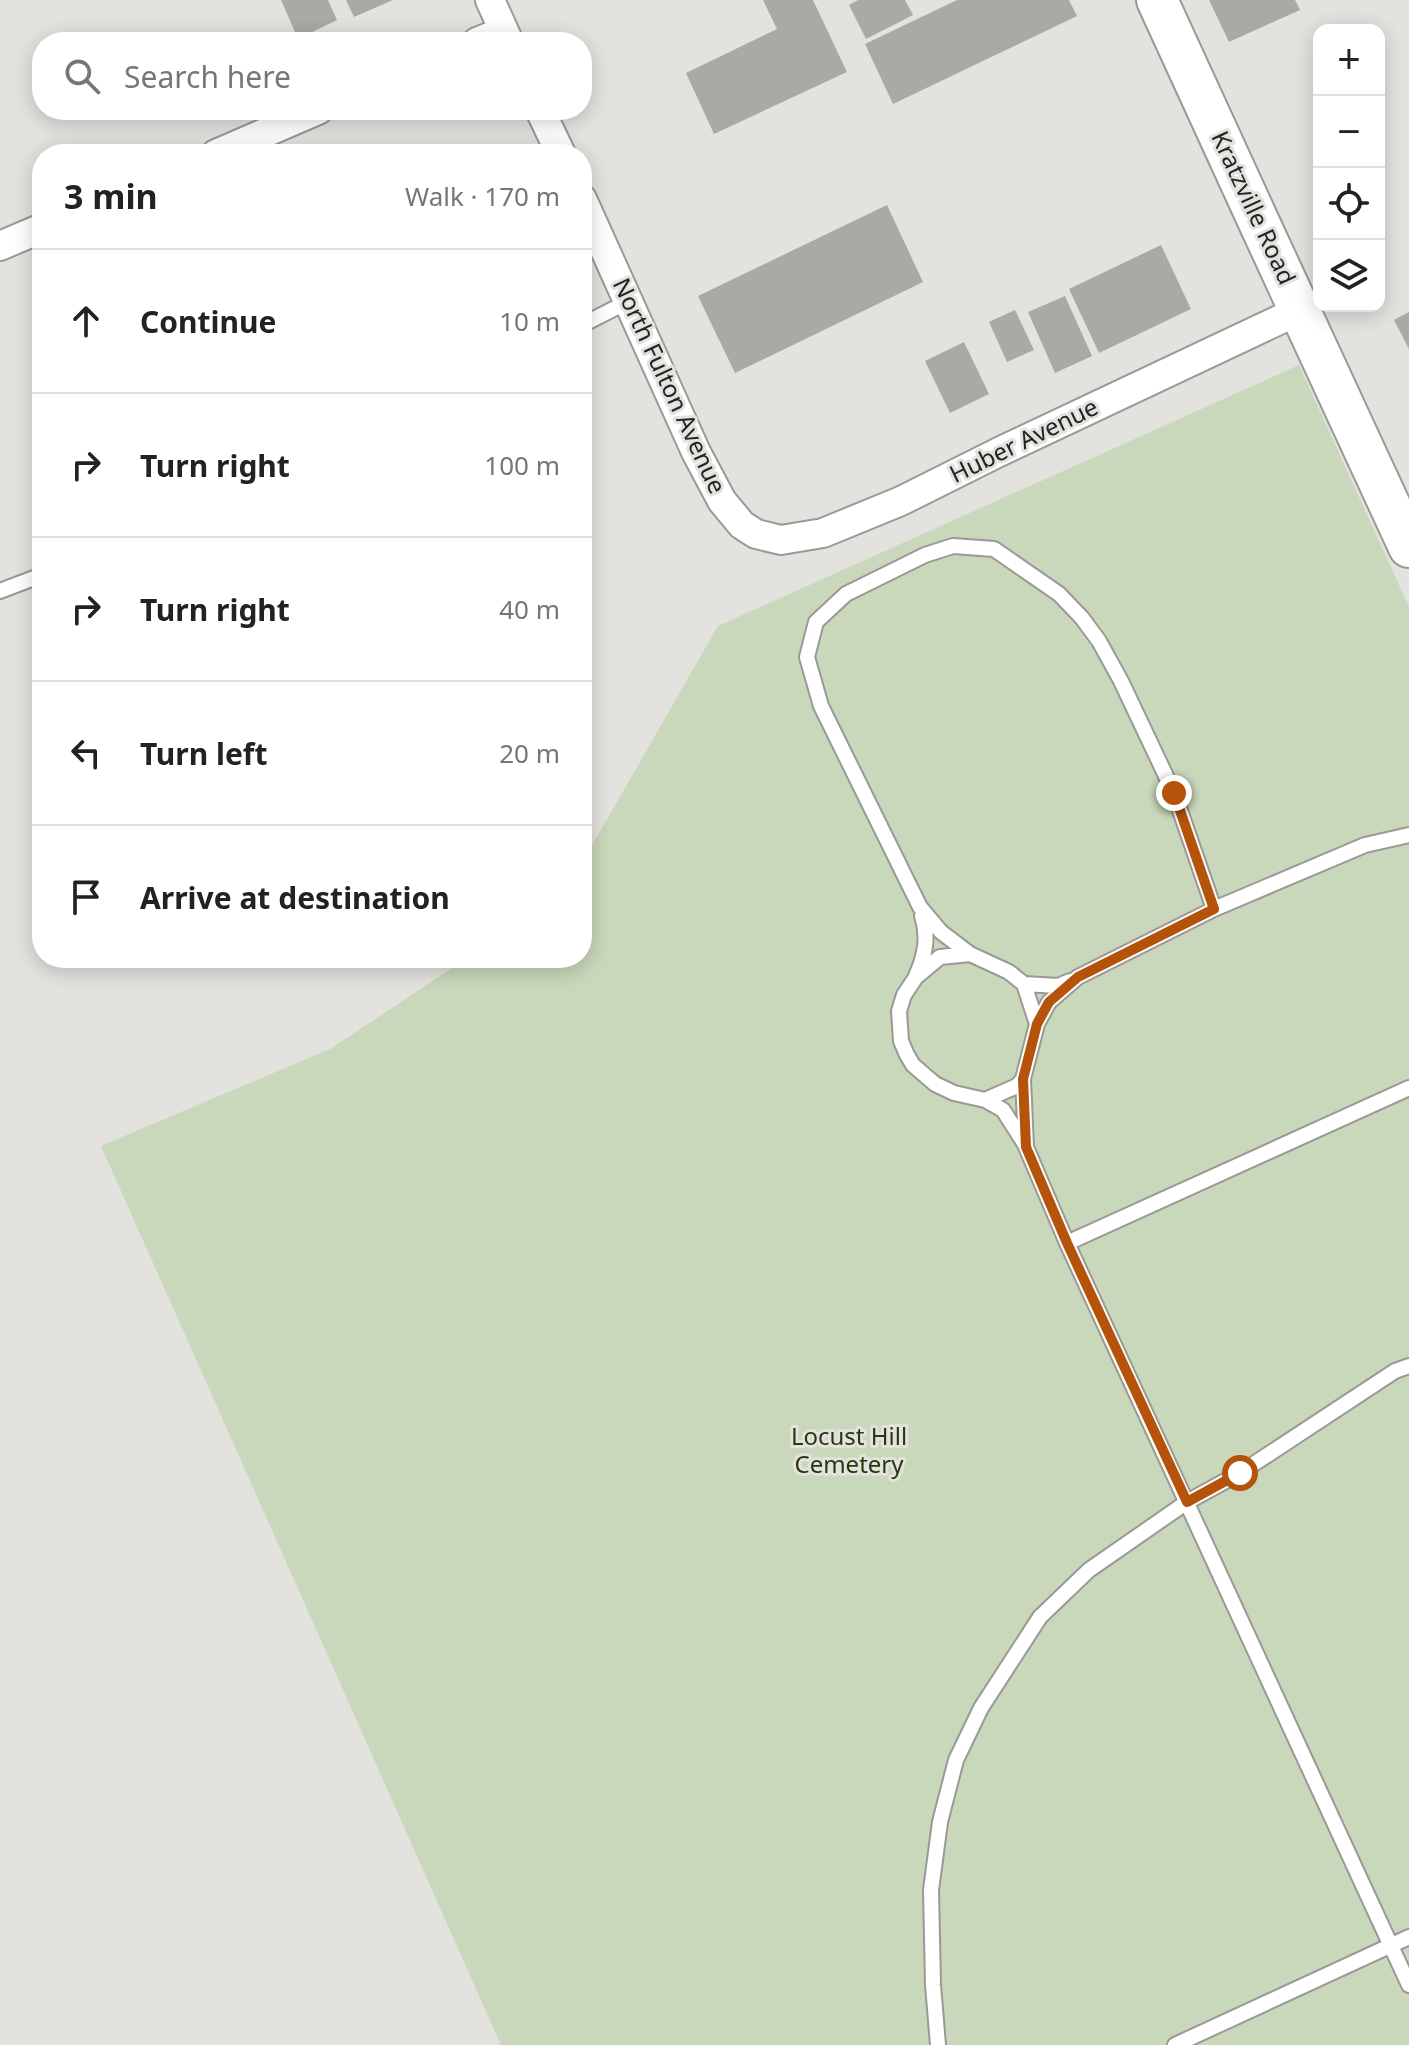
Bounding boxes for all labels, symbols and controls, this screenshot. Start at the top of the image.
map controls [1313,24,1385,312]
button: + [1313,24,1385,96]
search box [32,32,592,120]
icon: search [60,54,104,98]
text: Search here [124,56,291,97]
button: − [1313,96,1385,168]
street label: Kratzville Road [1204,125,1304,290]
button: locate [1313,168,1385,240]
text: 3 min [64,173,158,219]
text: Walk · 170 m [405,178,560,214]
button: layers [1313,240,1385,312]
street label: North Fulton Avenue [606,272,735,499]
icon: ahead [64,299,108,343]
text: Continue [140,301,276,342]
text: 10 m [499,303,560,339]
street label: Huber Avenue [944,389,1103,490]
icon: right [64,443,108,487]
text: Turn right [140,445,290,486]
text: 100 m [484,447,560,483]
icon: right [64,587,108,631]
text: Turn right [140,589,290,630]
text: 40 m [499,591,560,627]
icon: left [64,731,108,775]
text: Turn left [140,733,268,774]
text: 20 m [499,735,560,771]
route end [1156,775,1192,811]
icon: arrive [64,875,108,919]
text: Arrive at destination [140,877,450,918]
park label: Locust Hill Cemetery [791,1419,907,1480]
route start [1222,1455,1258,1491]

